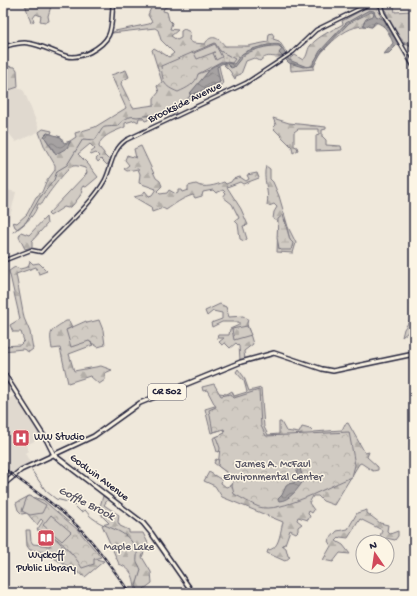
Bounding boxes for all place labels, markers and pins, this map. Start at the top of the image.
hospital icon: WW Studio [11,428,31,448]
place label: WW Studio [34,432,85,444]
library icon: Wyckoff Public Library [36,528,56,548]
place label: Wyckoff Public Library [15,549,76,575]

